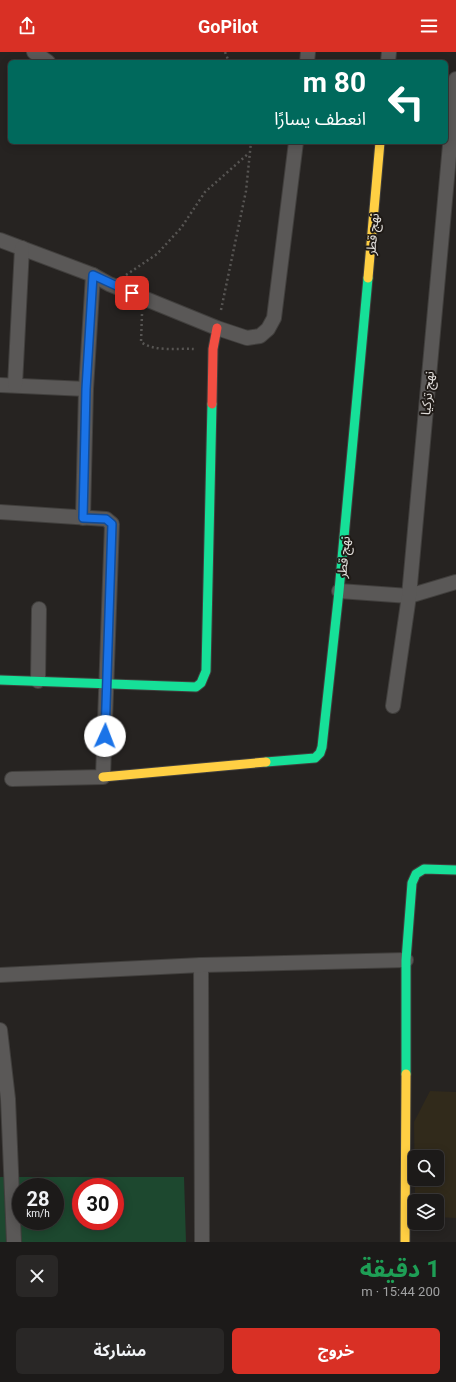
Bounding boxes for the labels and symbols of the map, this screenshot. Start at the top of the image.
street label: نهج قطر [363,212,385,257]
pin [115,276,149,310]
street label: نهج تركيا [418,370,440,416]
street label: نهج قطر [334,535,356,580]
position arrow [84,715,126,757]
speed limit sign: 30 [72,1178,124,1230]

